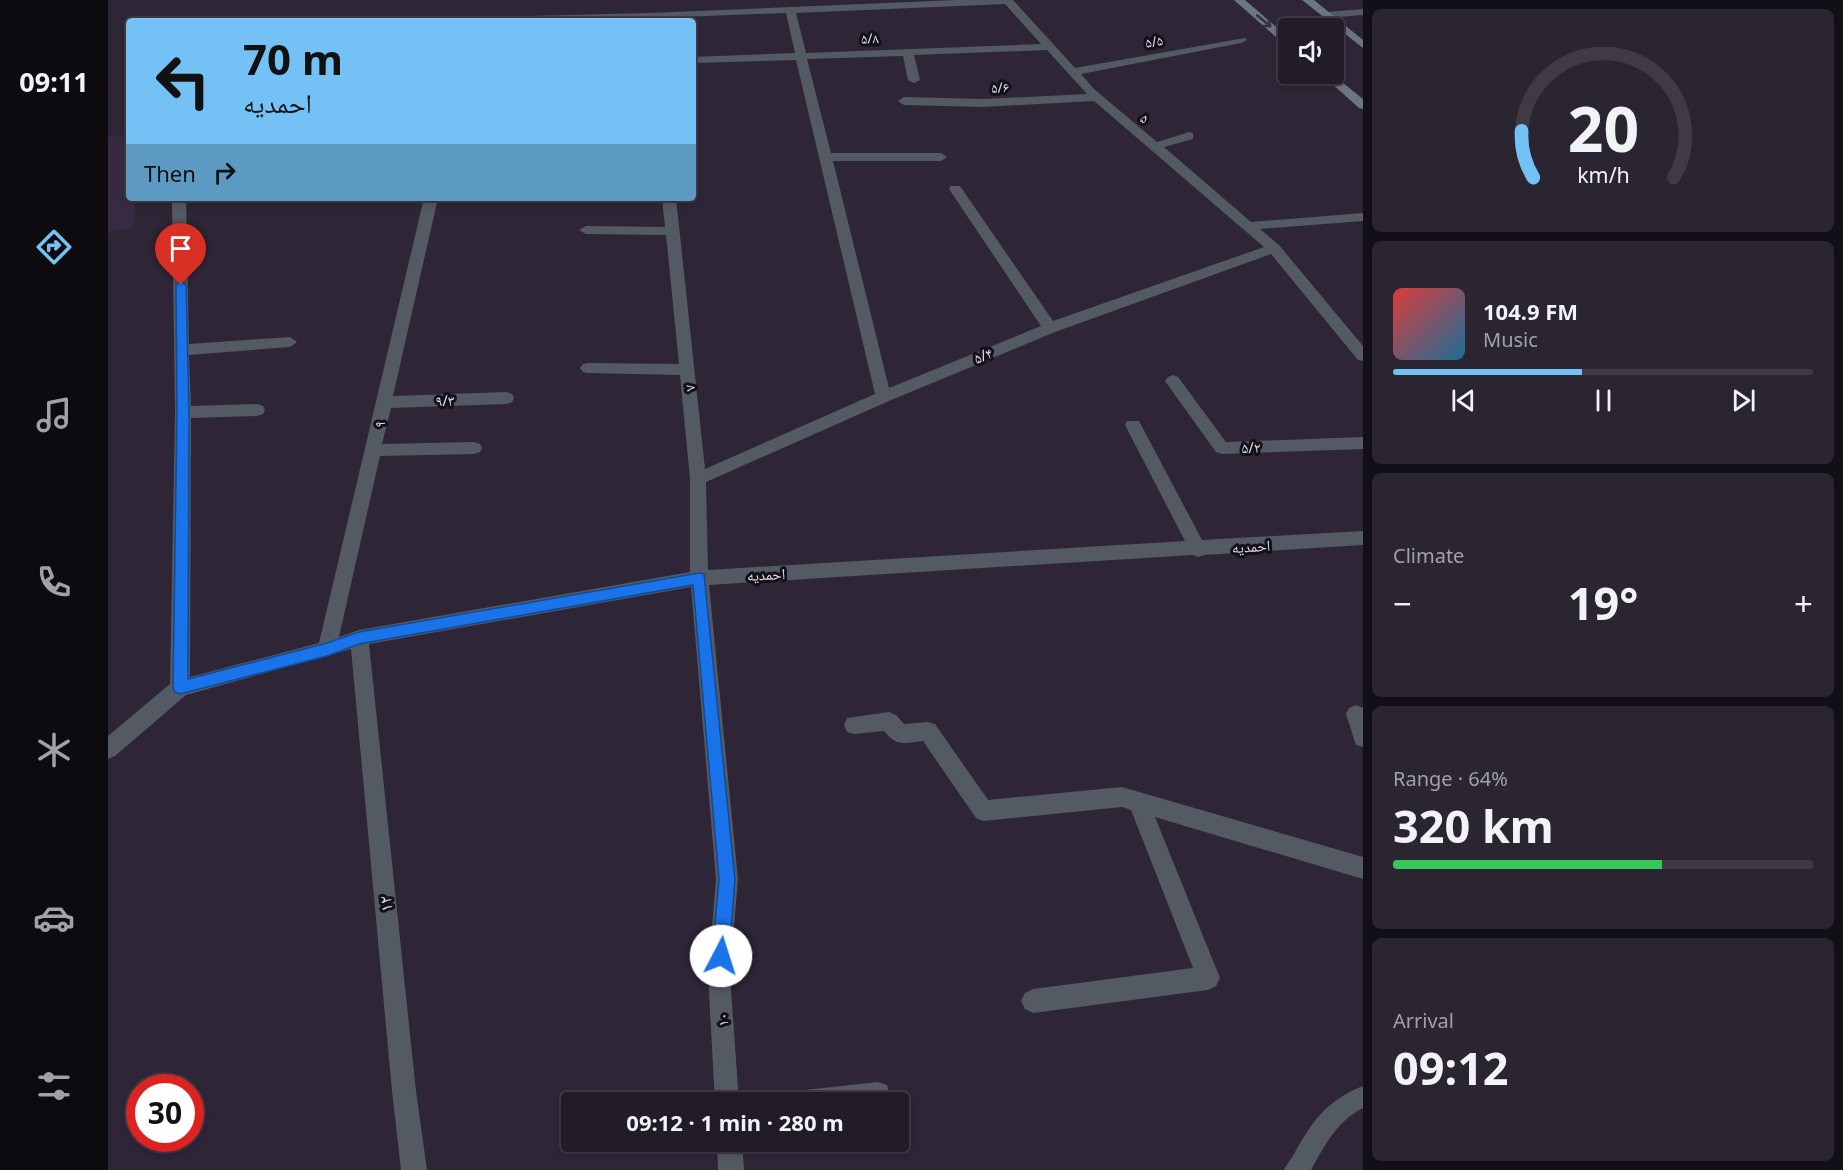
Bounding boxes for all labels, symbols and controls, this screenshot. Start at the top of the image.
one-way arrow [1256,14,1271,28]
map controls [1278,18,1344,84]
button: sound [1278,18,1344,84]
street label: ۵/۸ [861,28,879,48]
text: 70 m [243,30,343,87]
street label: ۵/۵ [1143,30,1165,52]
icon: left [144,42,222,120]
text: 09:11 [19,63,89,100]
street label: ۵/۶ [991,77,1009,97]
text: احمدیه [243,84,312,121]
text: 20 [1567,85,1639,170]
street label: ۵ [1136,109,1154,127]
icon: right [208,156,241,189]
text: Then [144,158,196,188]
text: km/h [1577,160,1629,189]
pin [155,223,206,285]
icon: directions [33,226,75,268]
icon: arrive [164,232,197,265]
text: 104.9 FM [1483,296,1578,326]
text: Music [1483,326,1538,353]
street label: ۵/۴ [970,342,996,368]
street label: ۷ [679,383,699,392]
icon: previous [1447,384,1480,417]
icon: pause [1587,384,1620,417]
icon: next [1727,384,1760,417]
street label: ۹/۳ [435,390,455,410]
icon: music [33,394,75,436]
street label: ۹ [368,418,390,430]
street label: ۵/۲ [1241,437,1261,457]
street label: احمدیه [1231,535,1271,557]
text: Climate [1393,542,1464,569]
icon: phone [33,561,75,603]
street label: احمدیه [746,563,786,585]
text: 19° [1568,572,1638,633]
text: − [1393,581,1412,626]
text: + [1794,581,1813,626]
icon: climate [33,729,75,771]
text: Range · 64% [1393,765,1508,792]
text: 320 km [1393,795,1554,856]
street label: ۱۲ [372,895,398,913]
icon: car [33,897,75,939]
position arrow [689,924,753,988]
text: Arrival [1393,1007,1454,1034]
street label: ۱۰ [712,1013,732,1027]
text: 09:12 [1393,1037,1509,1098]
icon: filters [33,1065,75,1107]
speed limit sign: 30 [126,1074,204,1152]
text: 09:12 · 1 min · 280 m [626,1107,844,1137]

